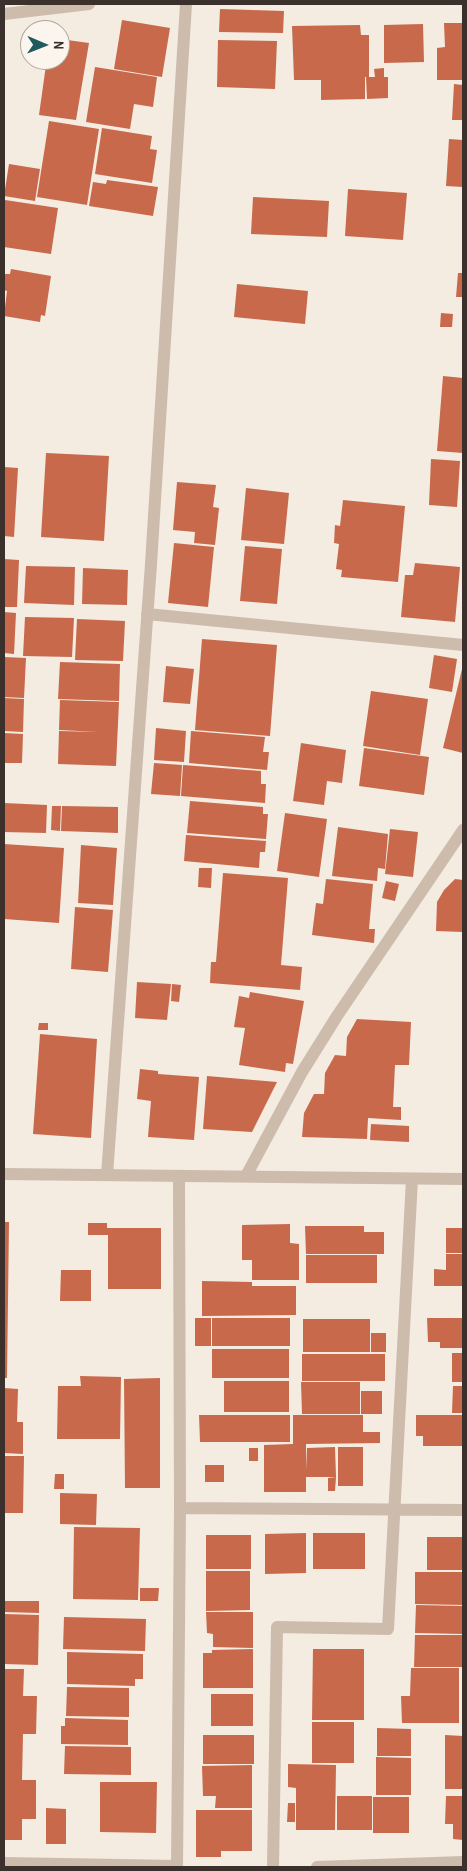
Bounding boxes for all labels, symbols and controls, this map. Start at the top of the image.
north arrow [20,20,70,70]
text: N [50,41,68,50]

